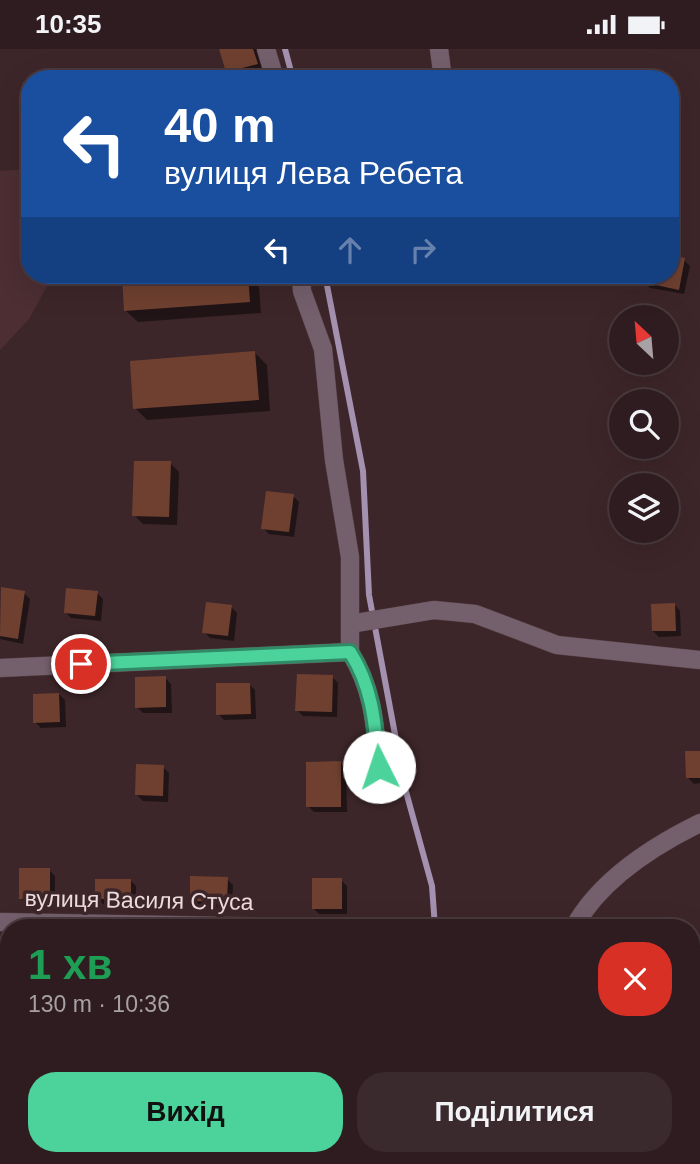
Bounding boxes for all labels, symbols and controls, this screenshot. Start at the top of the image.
text: 10:35 [35,9,102,39]
icon: left [49,98,140,189]
text: 40 m [164,98,276,152]
text: вулиця Лева Ребета [164,155,463,191]
icon: left [258,231,296,269]
icon: ahead [331,231,369,269]
icon: right [404,231,442,269]
north arrow [609,305,679,375]
map controls [609,305,679,543]
button: search [609,389,679,459]
button: layers [609,473,679,543]
pin [51,634,111,694]
icon: arrive [62,645,100,683]
position arrow [342,730,416,804]
street label: вулиця Василя Стуса [24,885,254,915]
text: 1 хв [28,941,112,988]
button: close [598,942,672,1016]
text: 130 m · 10:36 [28,991,170,1017]
button: Вихід [28,1072,343,1152]
button: Поділитися [357,1072,672,1152]

